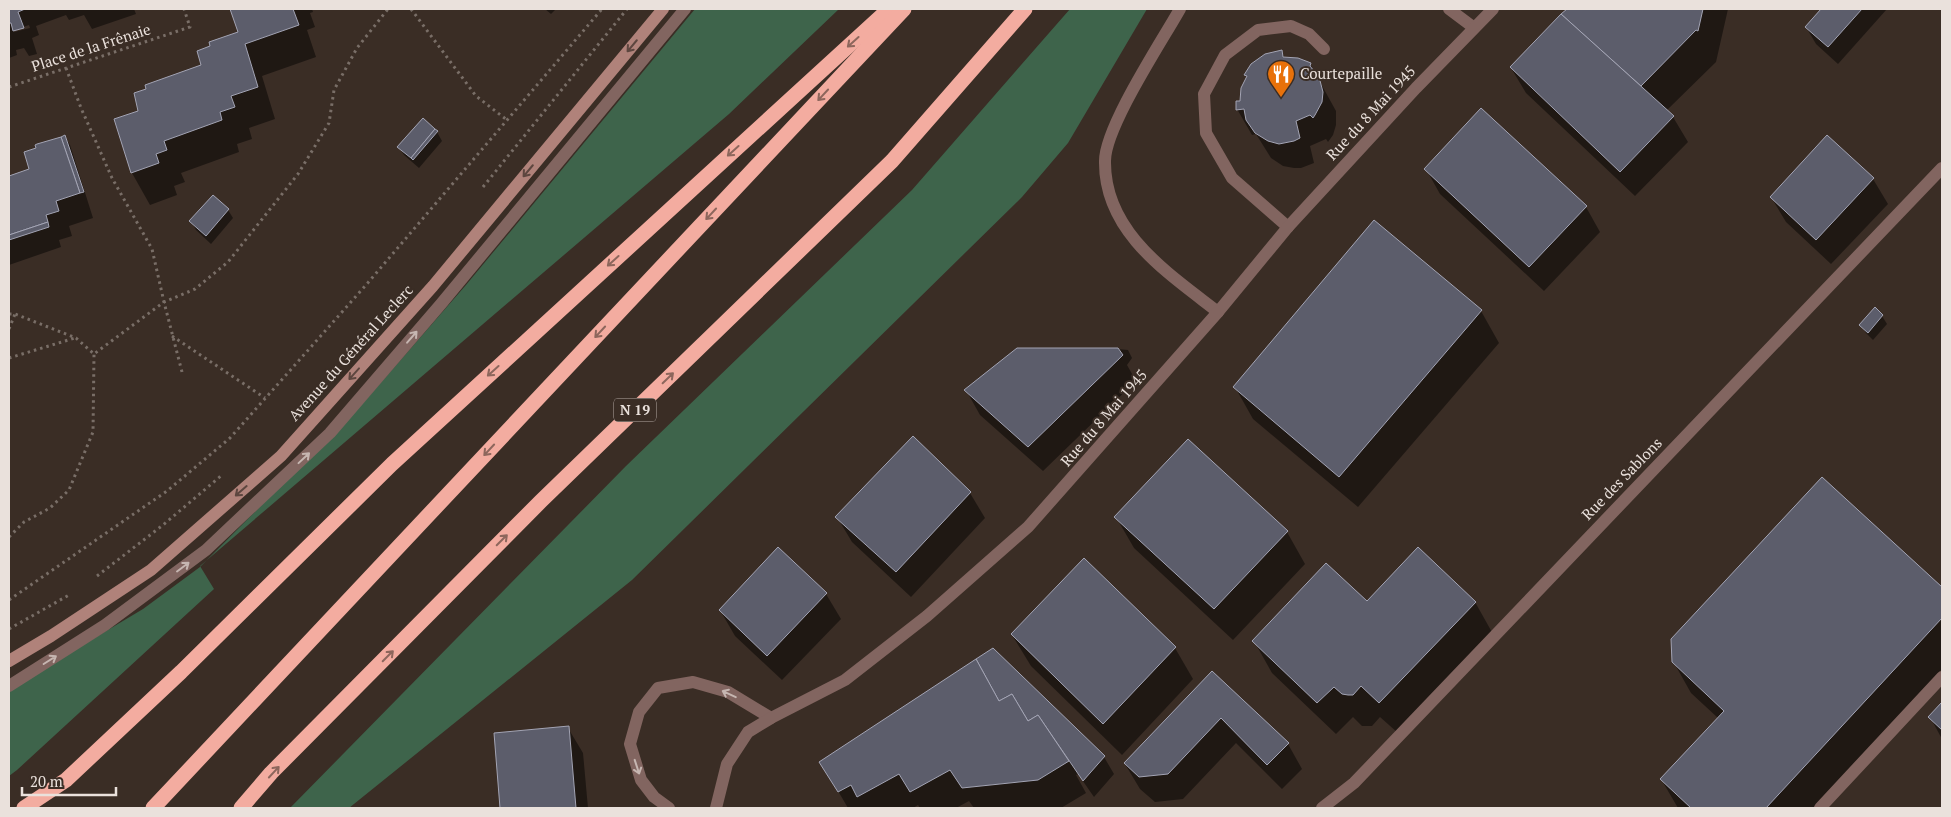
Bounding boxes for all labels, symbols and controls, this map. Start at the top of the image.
street label: Place de la Frênaie [29,18,153,76]
one-way arrow [846,36,859,48]
one-way arrow [626,40,637,53]
restaurant icon: Courtepaille [1266,59,1296,98]
street label: Rue du 8 Mai 1945 [1321,61,1419,164]
place label: Courtepaille [1300,63,1382,83]
one-way arrow [817,89,829,102]
one-way arrow [726,146,739,157]
one-way arrow [522,165,534,178]
one-way arrow [705,207,717,220]
one-way arrow [606,255,619,267]
street label: Avenue du Général Leclerc [284,280,417,425]
one-way arrow [594,326,606,338]
one-way arrow [407,331,418,344]
one-way arrow [487,365,500,377]
street label: Rue du 8 Mai 1945 [1056,365,1151,470]
one-way arrow [348,368,360,381]
one-way arrow [662,372,674,384]
road number: N 19 [614,398,656,422]
street label: Rue des Sablons [1577,433,1666,524]
one-way arrow [483,444,495,457]
one-way arrow [297,452,310,464]
one-way arrow [234,485,247,497]
one-way arrow [496,534,508,547]
one-way arrow [176,562,190,572]
one-way arrow [381,650,394,662]
one-way arrow [43,654,57,665]
one-way arrow [722,688,737,698]
one-way arrow [633,759,642,775]
scale bar [22,764,116,796]
one-way arrow [268,765,280,778]
text: 20 m [30,771,63,791]

